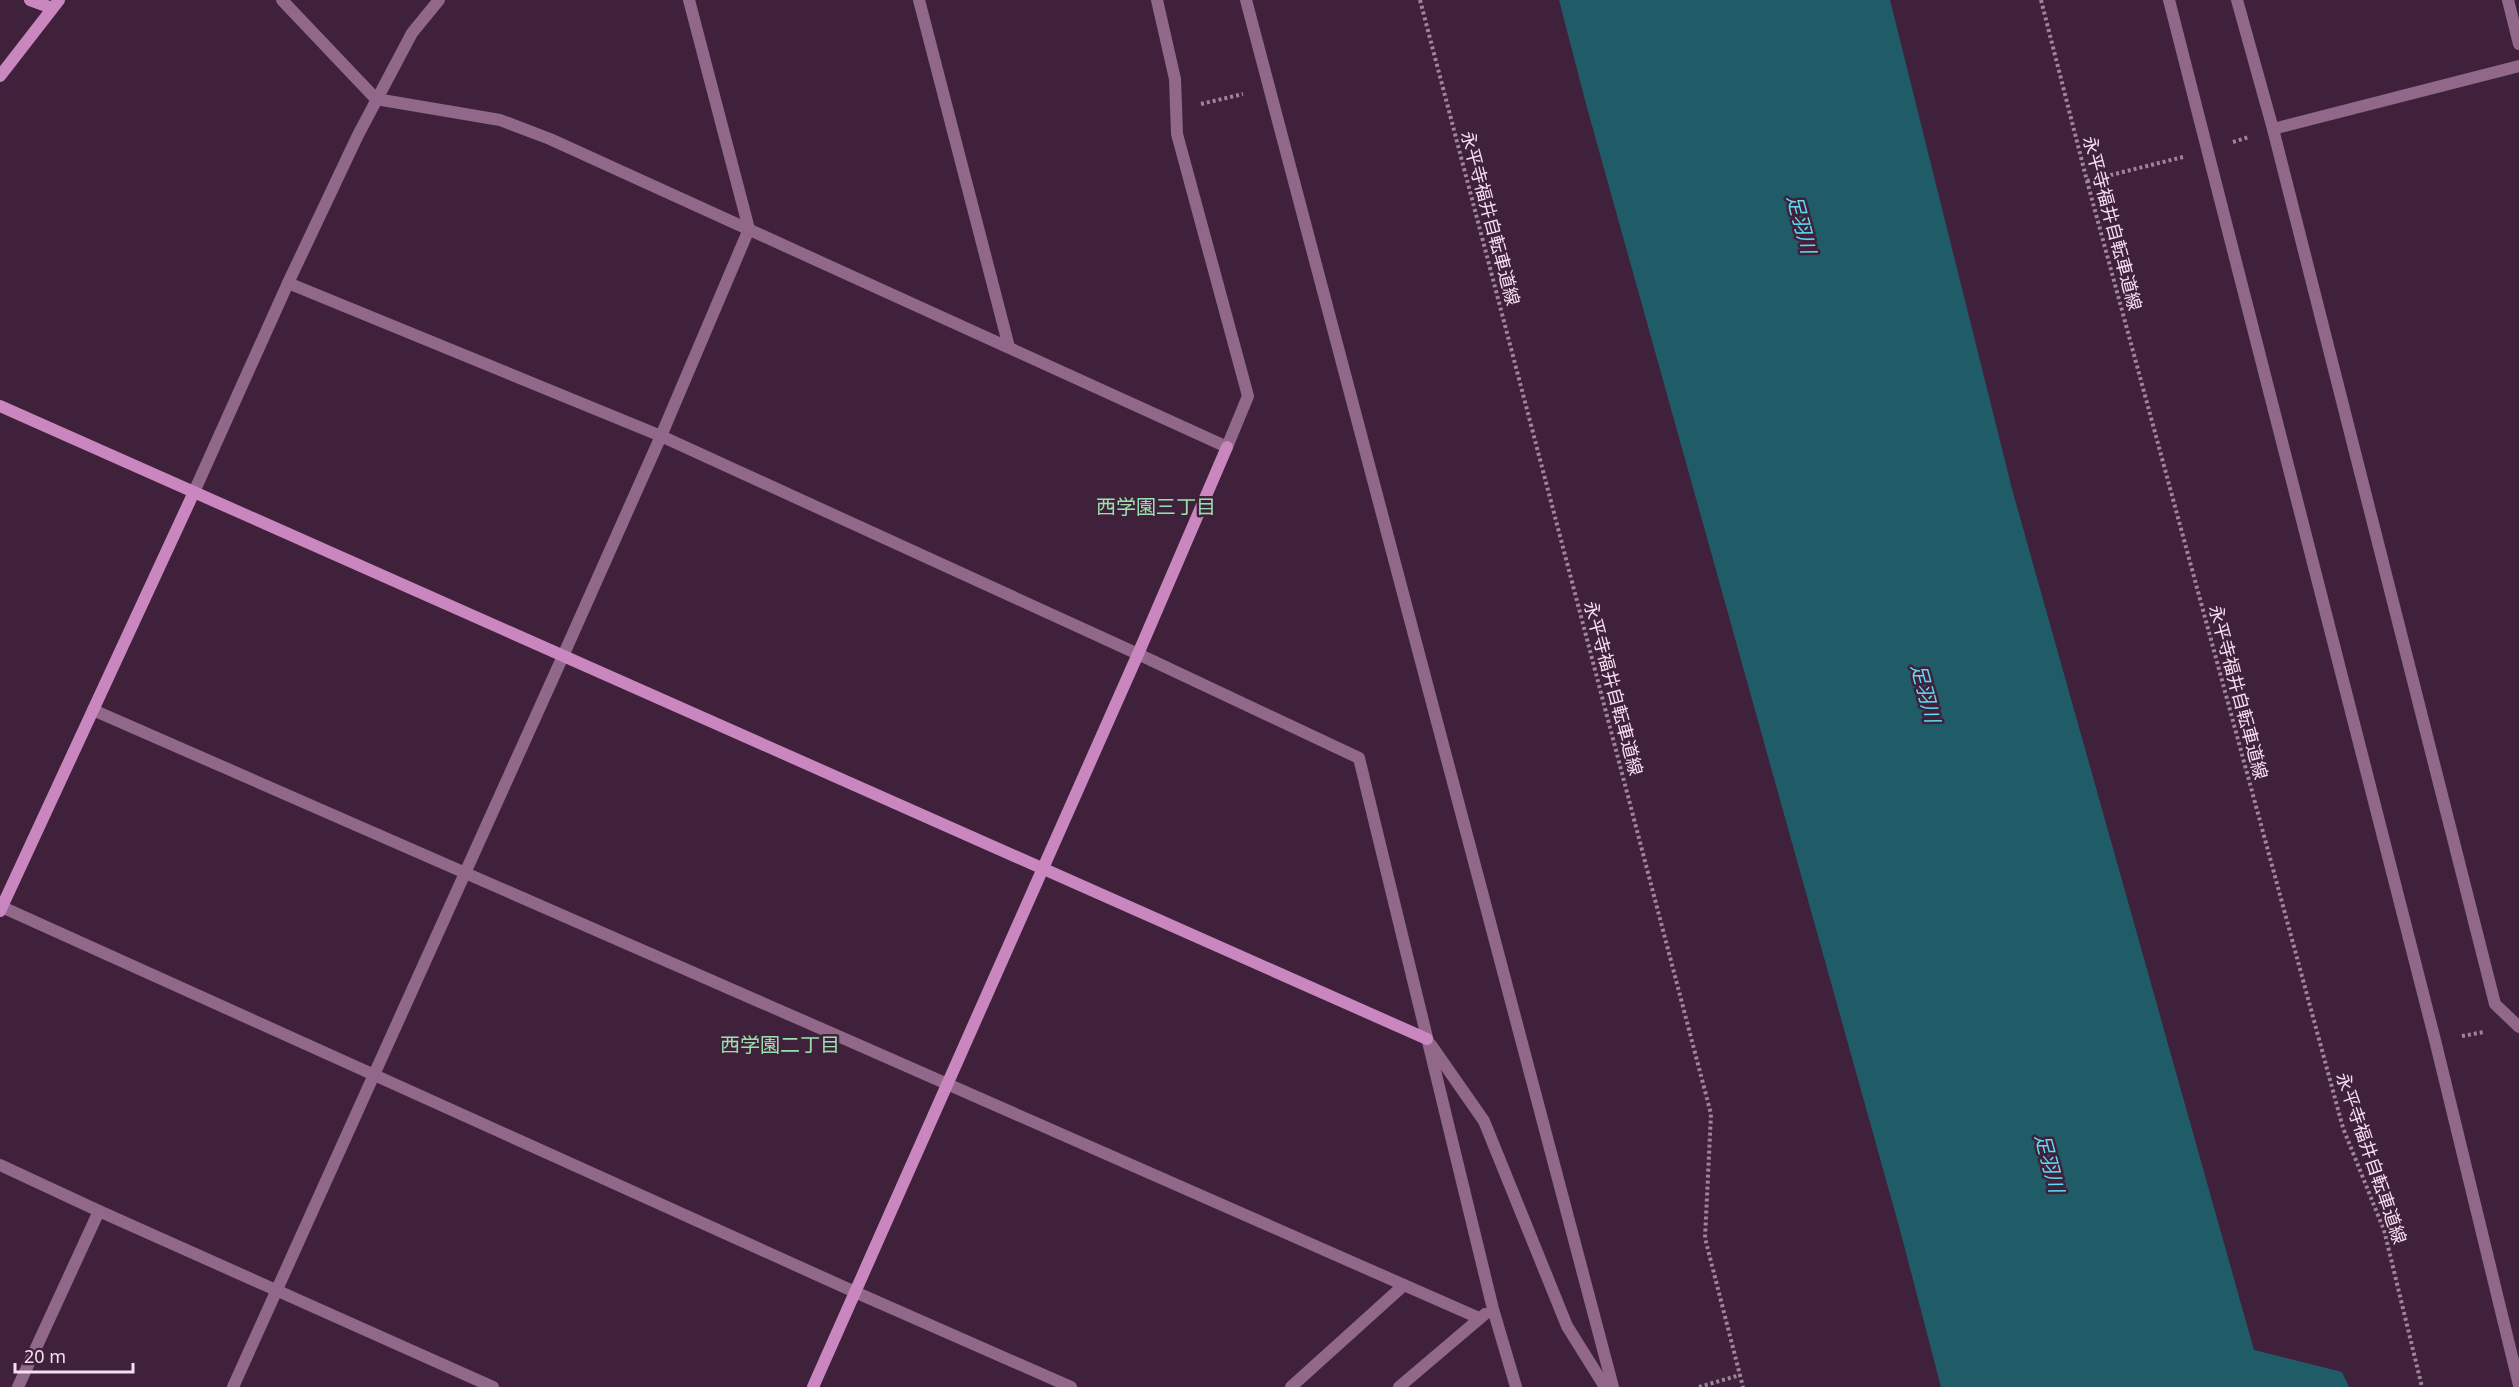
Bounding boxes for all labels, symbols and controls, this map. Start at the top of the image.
street label: 永平寺福井自転車道線 [1456,128,1526,308]
street label: 永平寺福井自転車道線 [2078,133,2148,313]
water label: 足羽川 [1781,192,1823,258]
district label: 西学園三丁目 [1096,493,1216,520]
street label: 永平寺福井自転車道線 [1579,598,1649,778]
street label: 永平寺福井自転車道線 [2204,602,2274,782]
water label: 足羽川 [1905,661,1947,727]
district label: 西学園二丁目 [720,1031,840,1058]
street label: 永平寺福井自転車道線 [2331,1069,2413,1247]
water label: 足羽川 [2029,1131,2071,1197]
scale bar [15,1336,134,1374]
text: 20 m [24,1344,66,1368]

